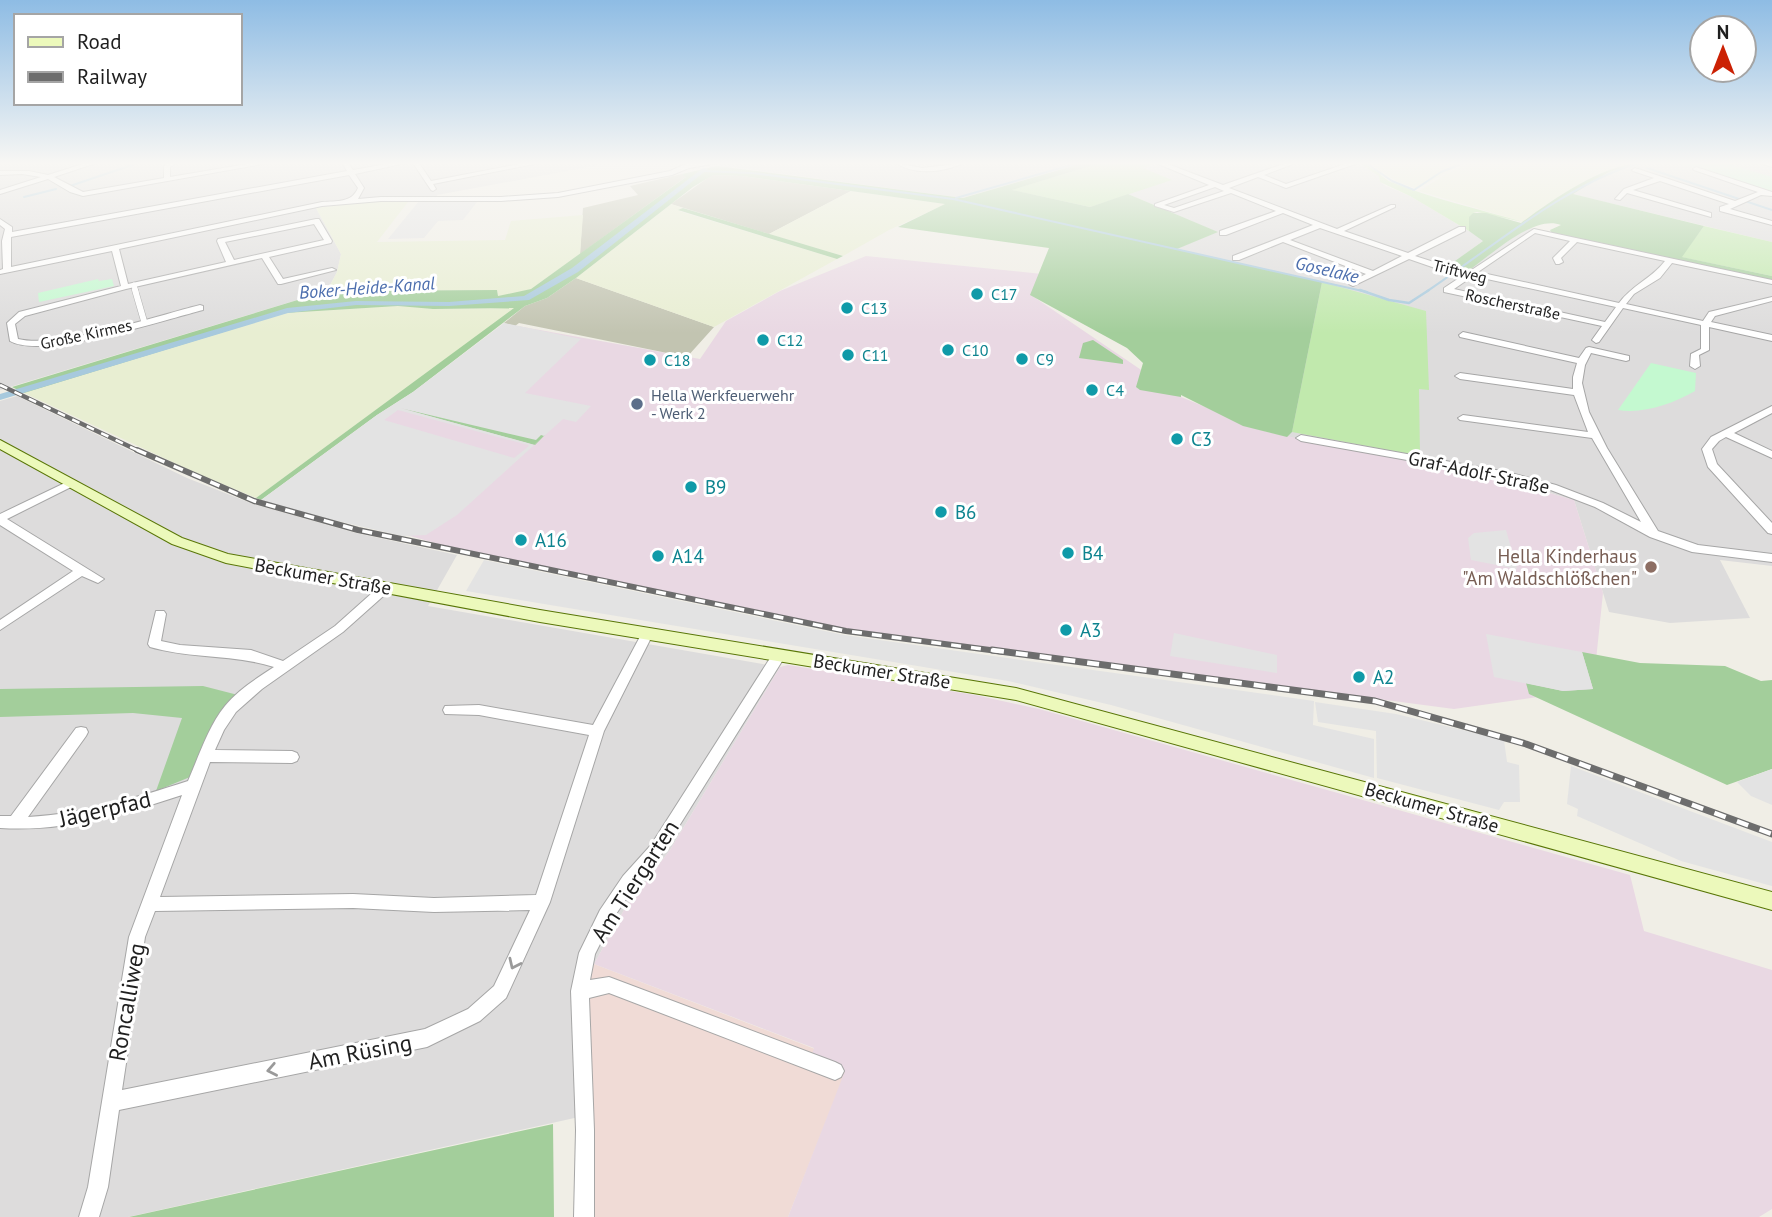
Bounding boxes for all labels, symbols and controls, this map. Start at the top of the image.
legend [14,14,242,105]
north arrow [1688,14,1758,84]
text: N [1717,20,1729,44]
text: Road [77,28,121,55]
text: Railway [77,63,147,90]
water label: Goselake [1293,251,1362,288]
street label: Triftweg [1431,255,1489,287]
water label: Boker-Heide-Kanal [298,271,436,304]
place label: C17 [991,284,1018,304]
street label: Roscherstraße [1464,284,1562,324]
marker: C17 [969,286,985,302]
place label: C13 [861,298,888,318]
marker: C13 [839,300,855,316]
street label: Große Kirmes [38,314,134,353]
place label: C12 [777,330,804,350]
marker: C12 [755,332,771,348]
place label: C10 [962,340,989,360]
marker: C10 [940,342,956,358]
place label: C11 [862,345,889,365]
marker: C11 [840,347,856,363]
place label: C9 [1036,349,1054,369]
place label: C18 [664,350,691,370]
marker: C9 [1014,351,1030,367]
marker: C18 [642,352,658,368]
place label: C4 [1106,380,1124,400]
marker: C4 [1084,382,1100,398]
place label: Hella Werkfeuerwehr - Werk 2 [651,385,795,423]
marker: Hella Werkfeuerwehr - Werk 2 [629,396,645,412]
place label: C3 [1191,427,1212,451]
marker: C3 [1169,431,1185,447]
street label: Graf-Adolf-Straße [1406,445,1552,499]
place label: B9 [705,475,726,499]
marker: B9 [683,479,699,495]
place label: B6 [955,500,976,524]
marker: B6 [933,504,949,520]
place label: A16 [535,528,567,552]
marker: A16 [513,532,529,548]
place label: B4 [1082,541,1103,565]
place label: A14 [672,544,704,568]
place label: Hella Kinderhaus "Am Waldschlößchen" [1462,544,1637,590]
marker: B4 [1060,545,1076,561]
marker: A14 [650,548,666,564]
street label: Beckumer Straße [253,552,393,600]
marker: Hella Kinderhaus "Am Waldschlößchen" [1643,559,1659,575]
place label: A3 [1080,618,1101,642]
marker: A3 [1058,622,1074,638]
street label: Beckumer Straße [812,648,952,694]
place label: A2 [1373,665,1394,689]
marker: A2 [1351,669,1367,685]
street label: Beckumer Straße [1362,776,1502,838]
street label: Jägerpfad [55,784,154,833]
street label: Am Tiergarten [584,814,685,947]
street label: Roncalliweg [102,941,151,1063]
one-way arrow [508,957,522,969]
street label: Am Rüsing [306,1027,414,1076]
one-way arrow [266,1061,278,1076]

